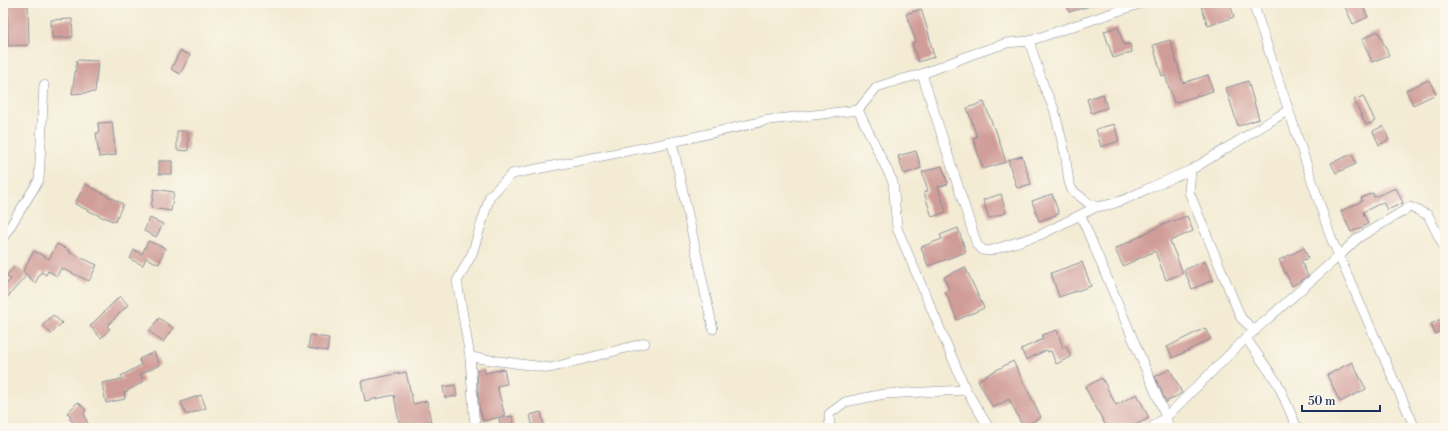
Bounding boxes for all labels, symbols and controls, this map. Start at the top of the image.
scale bar [1302,387,1380,413]
text: 50 m [1308,394,1336,409]

